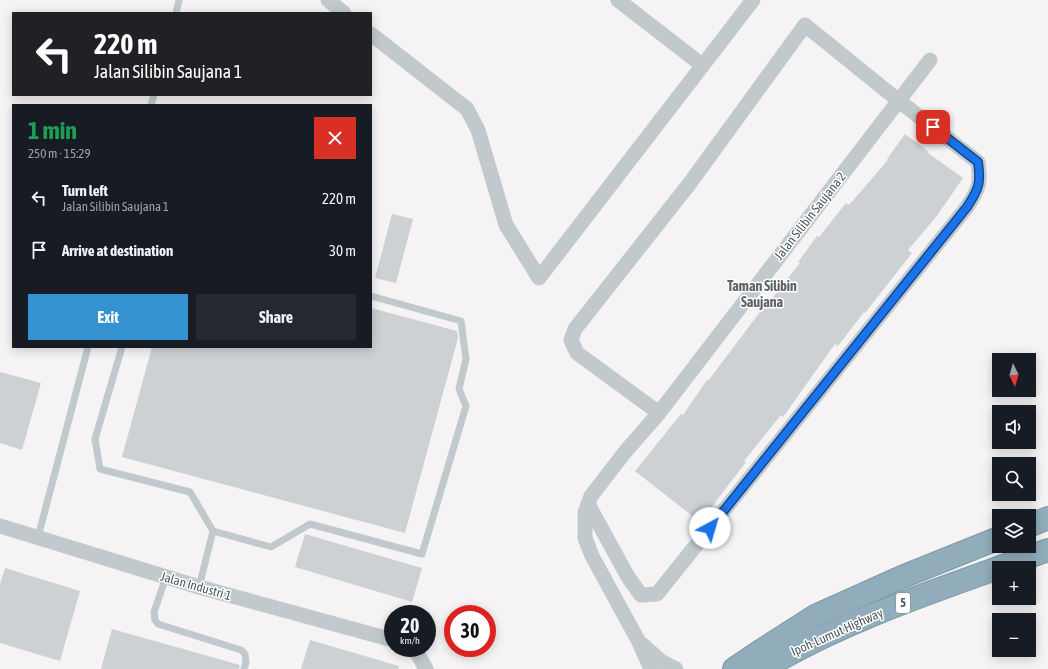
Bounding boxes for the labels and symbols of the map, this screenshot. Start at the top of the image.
pin [916,110,950,144]
street label: Jalan Silibin Saujana 2 [771,169,849,263]
district label: Taman Silibin Saujana [727,278,797,310]
north arrow [992,353,1036,397]
position arrow [689,507,731,549]
street label: Jalan Industri 1 [159,569,233,603]
road number: 5 [896,593,910,613]
speed limit sign: 30 [444,605,496,657]
street label: Ipoh-Lumut Highway [789,605,886,659]

